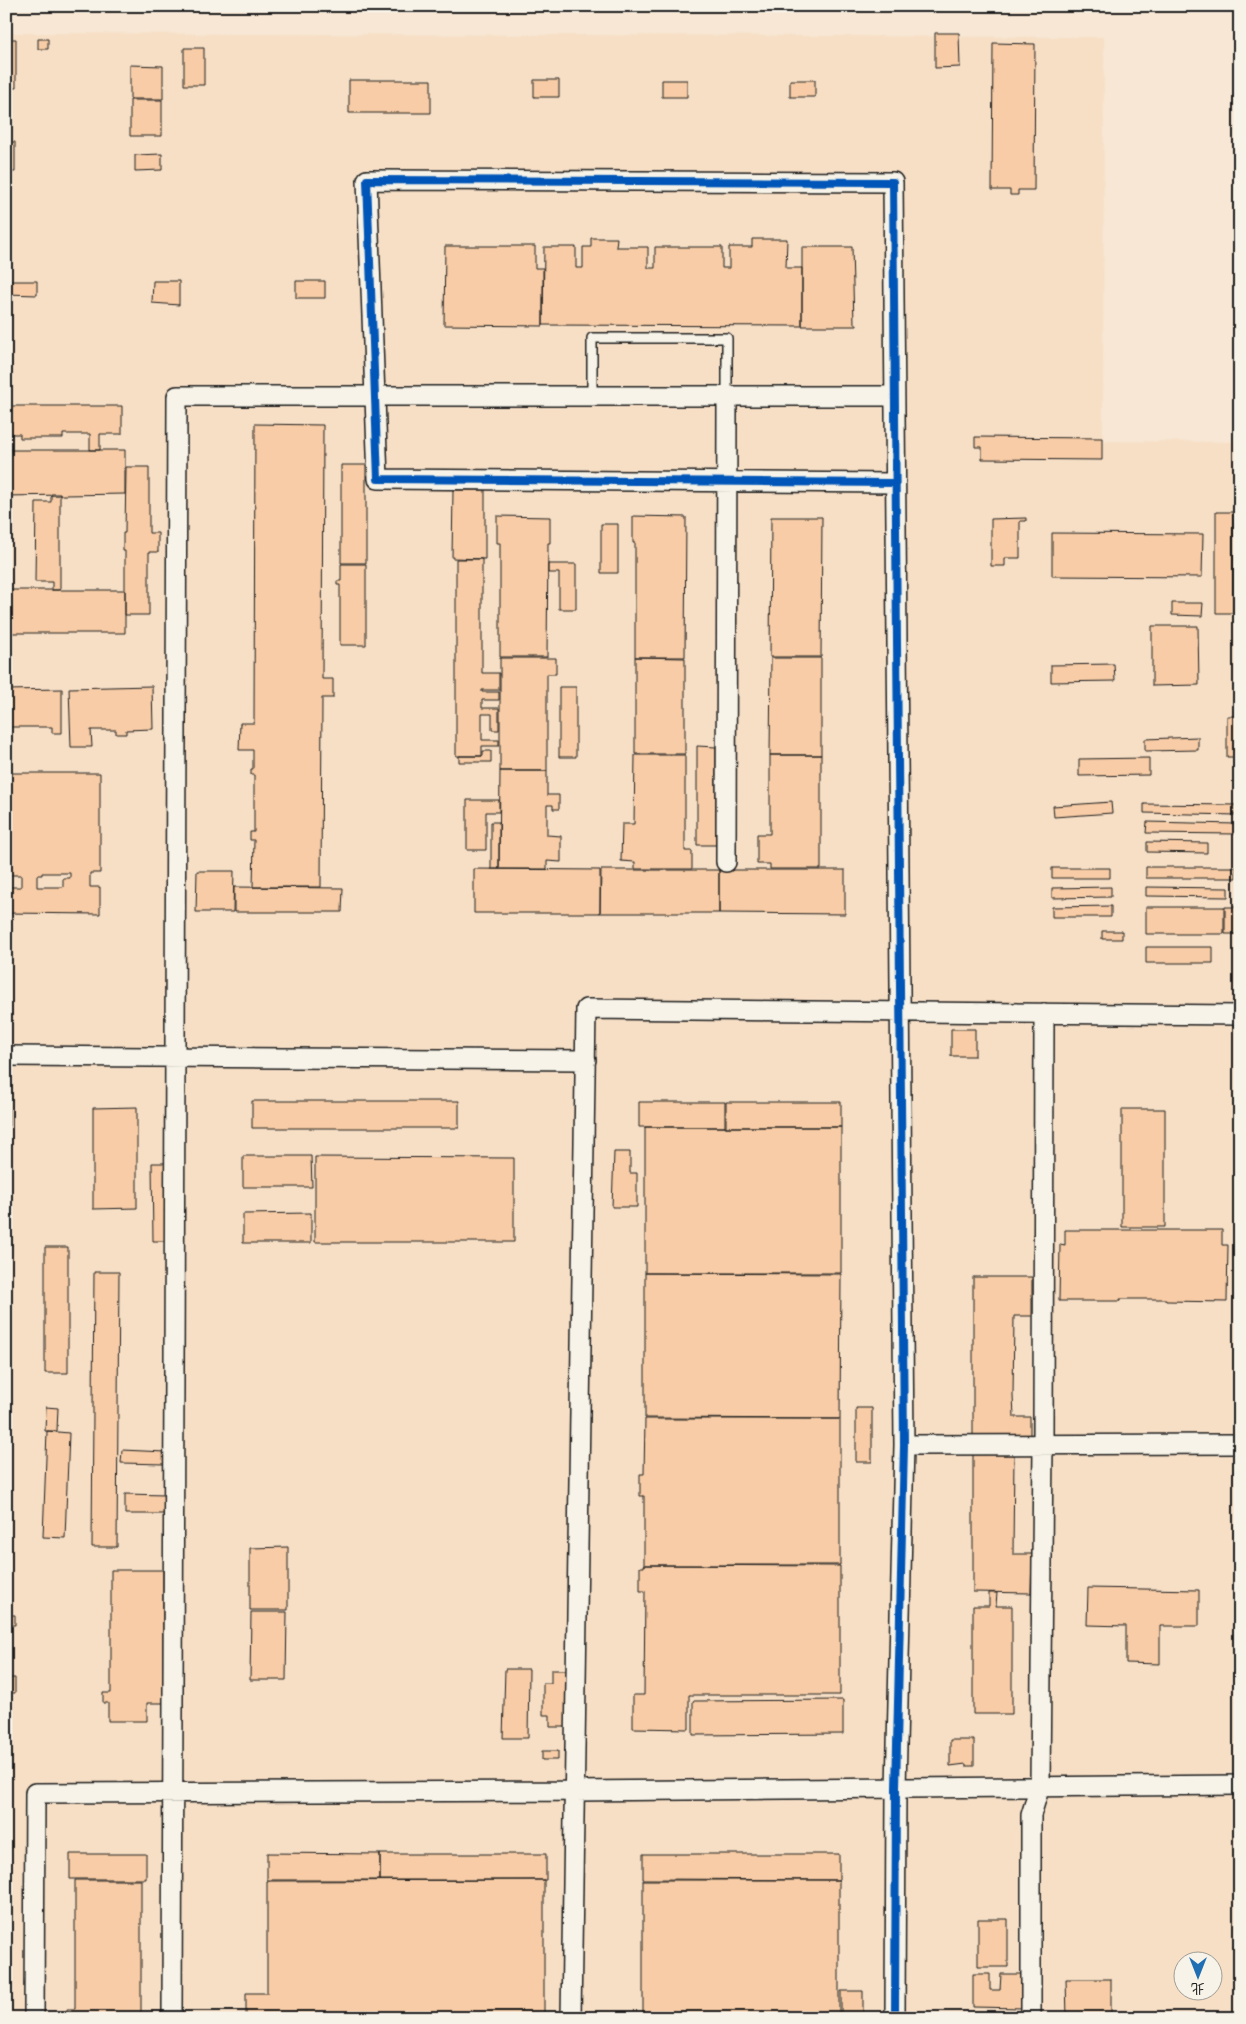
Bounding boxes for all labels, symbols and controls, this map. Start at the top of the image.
north arrow [1174,1952,1224,2002]
text: 北 [1191,1980,1205,1997]

